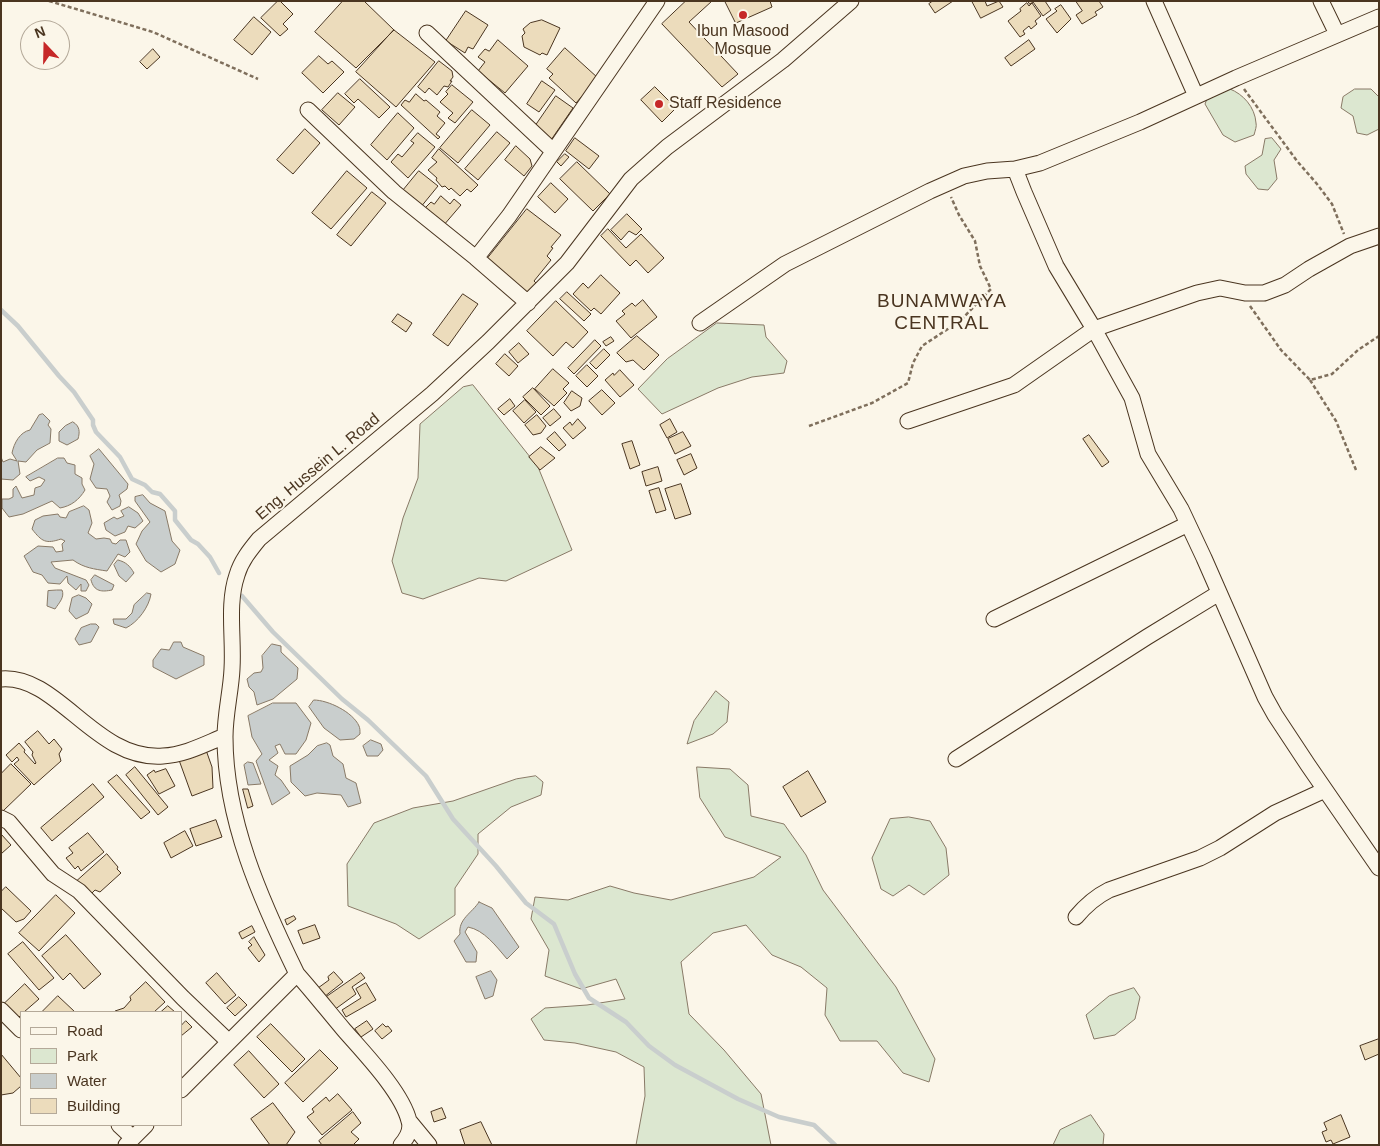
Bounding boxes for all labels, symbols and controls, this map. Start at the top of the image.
marker: Ibun Masood Mosque [737,9,749,21]
north arrow [20,20,70,70]
place label: Ibun Masood Mosque [697,22,789,60]
text: N [32,23,48,41]
place label: Staff Residence [669,94,782,114]
marker: Staff Residence [653,98,665,110]
district label: BUNAMWAYA CENTRAL [876,291,1008,335]
street label: Eng. Hussein L. Road [252,410,384,524]
legend [20,1011,182,1126]
text: Road [67,1022,103,1039]
text: Park [67,1047,98,1064]
text: Water [67,1072,106,1089]
text: Building [67,1097,120,1114]

